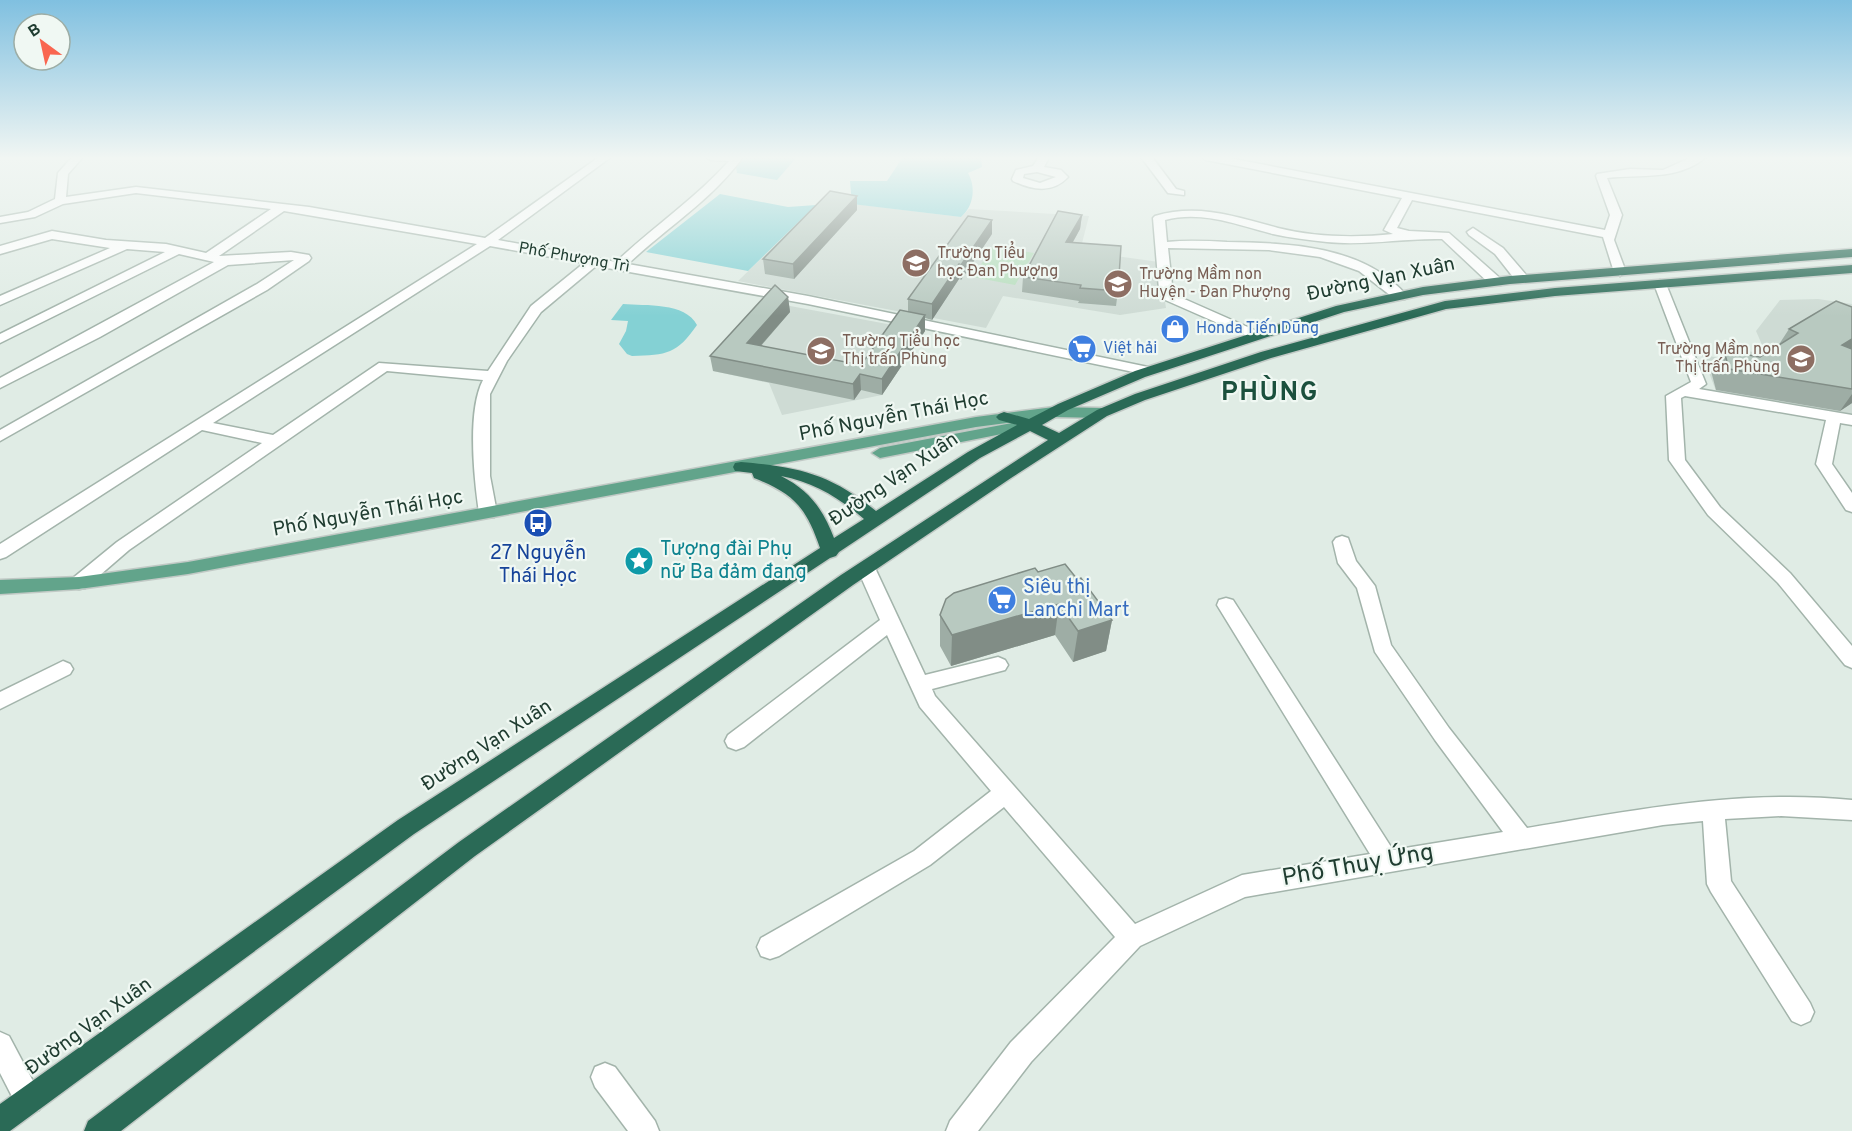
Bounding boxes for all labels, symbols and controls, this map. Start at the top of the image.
north arrow [12,12,72,72]
text: B [25,20,45,42]
street label: Phố Phượng Trì [517,237,631,278]
place label: Trường Tiểu học Đan Phượng [937,241,1058,282]
school or university icon: Trường Tiểu học Đan Phượng [900,247,932,279]
street label: Đường Vạn Xuân [1304,252,1458,308]
place label: Trường Mầm non Huyện - Đan Phượng [1139,264,1291,303]
school or university icon: Trường Mầm non Huyện - Đan Phượng [1102,268,1134,300]
shop icon: Honda Tiến Dũng [1159,313,1191,345]
place label: Honda Tiến Dũng [1196,318,1319,339]
place label: Trường Tiểu học Thị trấn Phùng [842,329,960,370]
supermarket icon: Việt hải [1066,333,1098,365]
school or university icon: Trường Tiểu học Thị trấn Phùng [805,335,837,367]
place label: Việt hải [1103,339,1157,359]
place label: Trường Mầm non Thị trấn Phùng [1657,339,1780,378]
school or university icon: Trường Mầm non Thị trấn Phùng [1785,343,1817,375]
district label: PHÙNG [1221,375,1319,410]
street label: Phố Nguyễn Thái Học [797,384,991,448]
street label: Đường Vạn Xuân [824,427,964,533]
street label: Phố Nguyễn Thái Học [270,482,465,544]
bus stop icon: 27 Nguyễn Thái Học [522,507,554,539]
place label: Tượng đài Phụ nữ Ba đảm đang [660,537,807,586]
place label: 27 Nguyễn Thái Học [490,539,586,590]
place icon: Tượng đài Phụ nữ Ba đảm đang [623,545,655,577]
place label: Siêu thị Lanchi Mart [1023,575,1129,624]
supermarket icon: Siêu thị Lanchi Mart [986,584,1018,616]
street label: Đường Vạn Xuân [417,694,557,798]
street label: Phố Thuỵ Ứng [1279,836,1436,894]
street label: Đường Vạn Xuân [20,972,158,1082]

